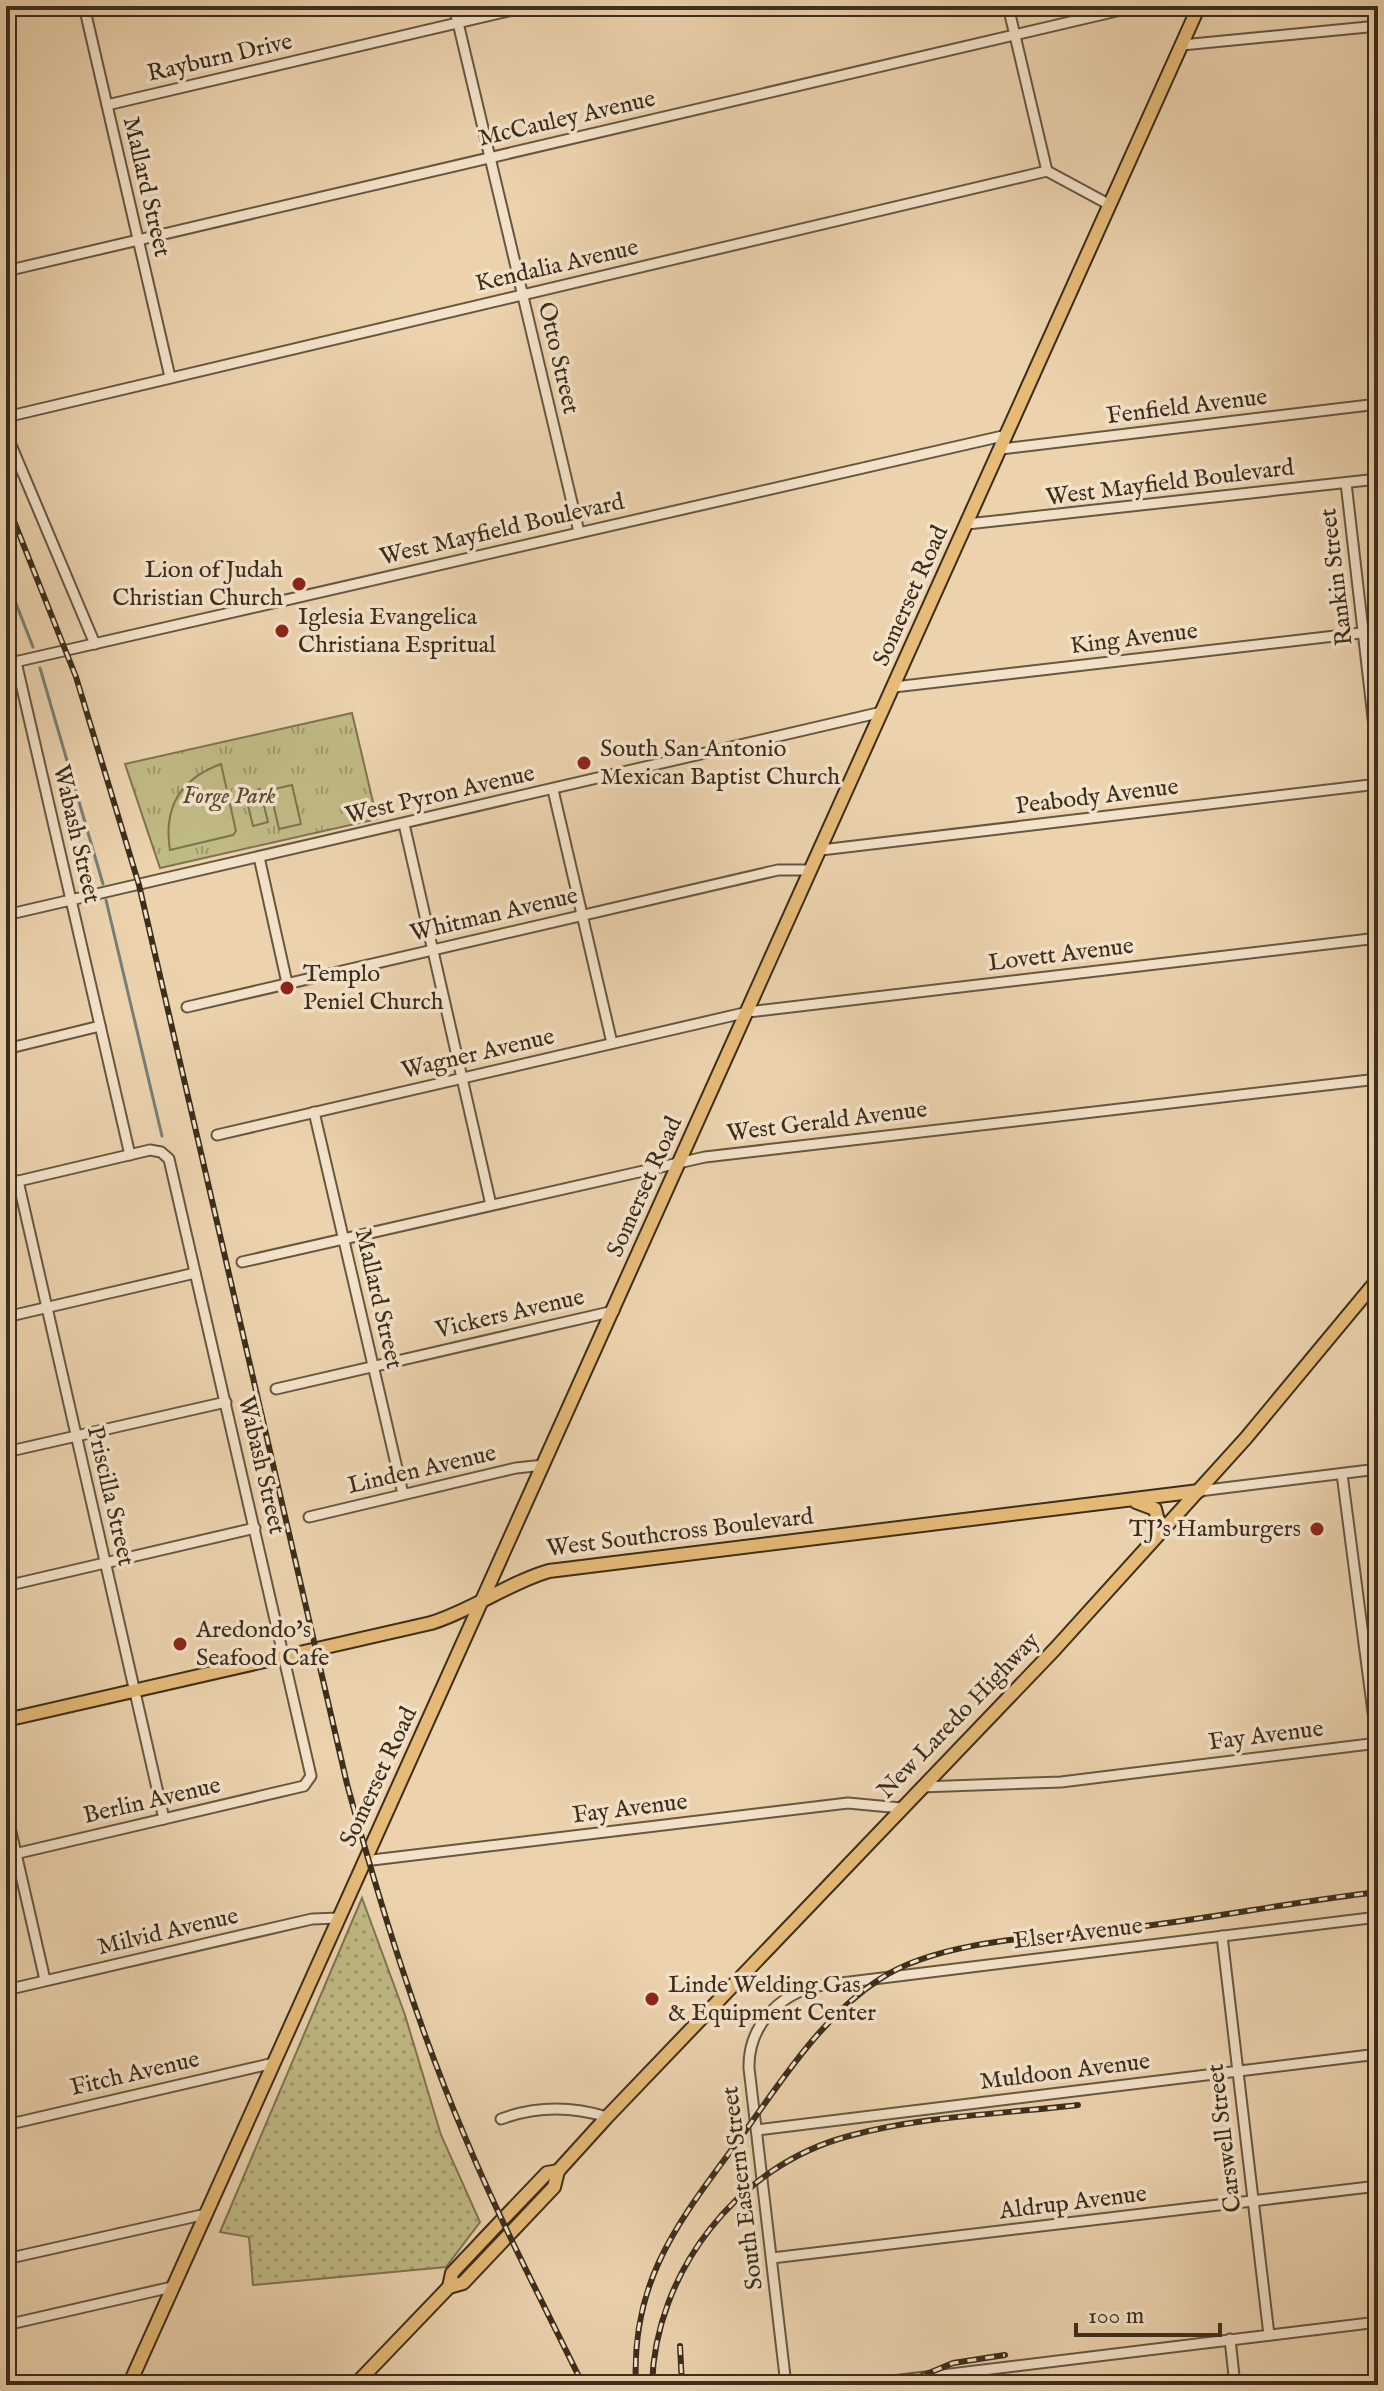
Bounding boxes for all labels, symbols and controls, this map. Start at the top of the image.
street label: Rayburn Drive [144,26,296,90]
street label: McCauley Avenue [476,84,658,154]
street label: Mallard Street [115,114,177,260]
street label: Kendalia Avenue [473,232,641,300]
street label: Otto Street [530,299,586,417]
street label: Fenfield Avenue [1105,382,1269,432]
street label: West Mayfield Boulevard [1044,452,1296,514]
street label: West Mayfield Boulevard [377,487,627,573]
street label: Rankin Street [1313,507,1361,647]
street label: Somerset Road [866,521,956,671]
place label: Lion of Judah Christian Church [112,555,283,614]
marker: Lion of Judah Christian Church [290,575,308,593]
place label: Iglesia Evangelica Christiana Espritual [298,602,496,661]
street label: King Avenue [1069,616,1199,662]
marker: Iglesia Evangelica Christiana Espritual [273,622,291,640]
place label: South San Antonio Mexican Baptist Church [600,734,840,793]
marker: South San Antonio Mexican Baptist Church [575,754,593,772]
street label: West Pyron Avenue [342,758,538,832]
street label: Wabash Street [45,762,107,906]
street label: Peabody Avenue [1014,772,1180,822]
park label: Forge Park [182,781,276,812]
street label: Whitman Avenue [407,881,581,949]
street label: Lovett Avenue [986,931,1136,979]
place label: Templo Peniel Church [303,959,444,1018]
marker: Templo Peniel Church [278,979,296,997]
street label: Wagner Avenue [399,1021,557,1087]
street label: West Gerald Avenue [725,1094,929,1150]
street label: Somerset Road [600,1112,690,1262]
street label: Mallard Street [347,1226,409,1372]
street label: Vickers Avenue [432,1282,587,1346]
street label: Wabash Street [230,1393,292,1537]
street label: Priscilla Street [79,1423,141,1569]
street label: Linden Avenue [345,1438,499,1502]
street label: West Southcross Boulevard [545,1501,815,1565]
place label: TJ's Hamburgers [1129,1514,1301,1545]
marker: TJ's Hamburgers [1308,1520,1326,1538]
place label: Aredondo's Seafood Cafe [195,1615,329,1674]
street label: New Laredo Highway [871,1626,1047,1806]
marker: Aredondo's Seafood Cafe [171,1635,189,1653]
street label: Somerset Road [333,1702,425,1852]
street label: Fay Avenue [1207,1714,1325,1758]
street label: Berlin Avenue [80,1770,224,1832]
street label: Fay Avenue [571,1787,689,1831]
street label: Milvid Avenue [95,1901,241,1963]
street label: Elser Avenue [1012,1911,1144,1957]
place label: Linde Welding Gas & Equipment Center [668,1970,876,2029]
marker: Linde Welding Gas & Equipment Center [643,1990,661,2008]
street label: Fitch Avenue [67,2044,203,2104]
street label: Muldoon Avenue [978,2046,1152,2098]
street label: Carswell Street [1201,2062,1249,2214]
street label: South Eastern Street [715,2084,771,2292]
street label: Aldrup Avenue [996,2179,1149,2228]
scale bar [1076,2287,1220,2337]
text: 100 m [1088,2301,1144,2332]

